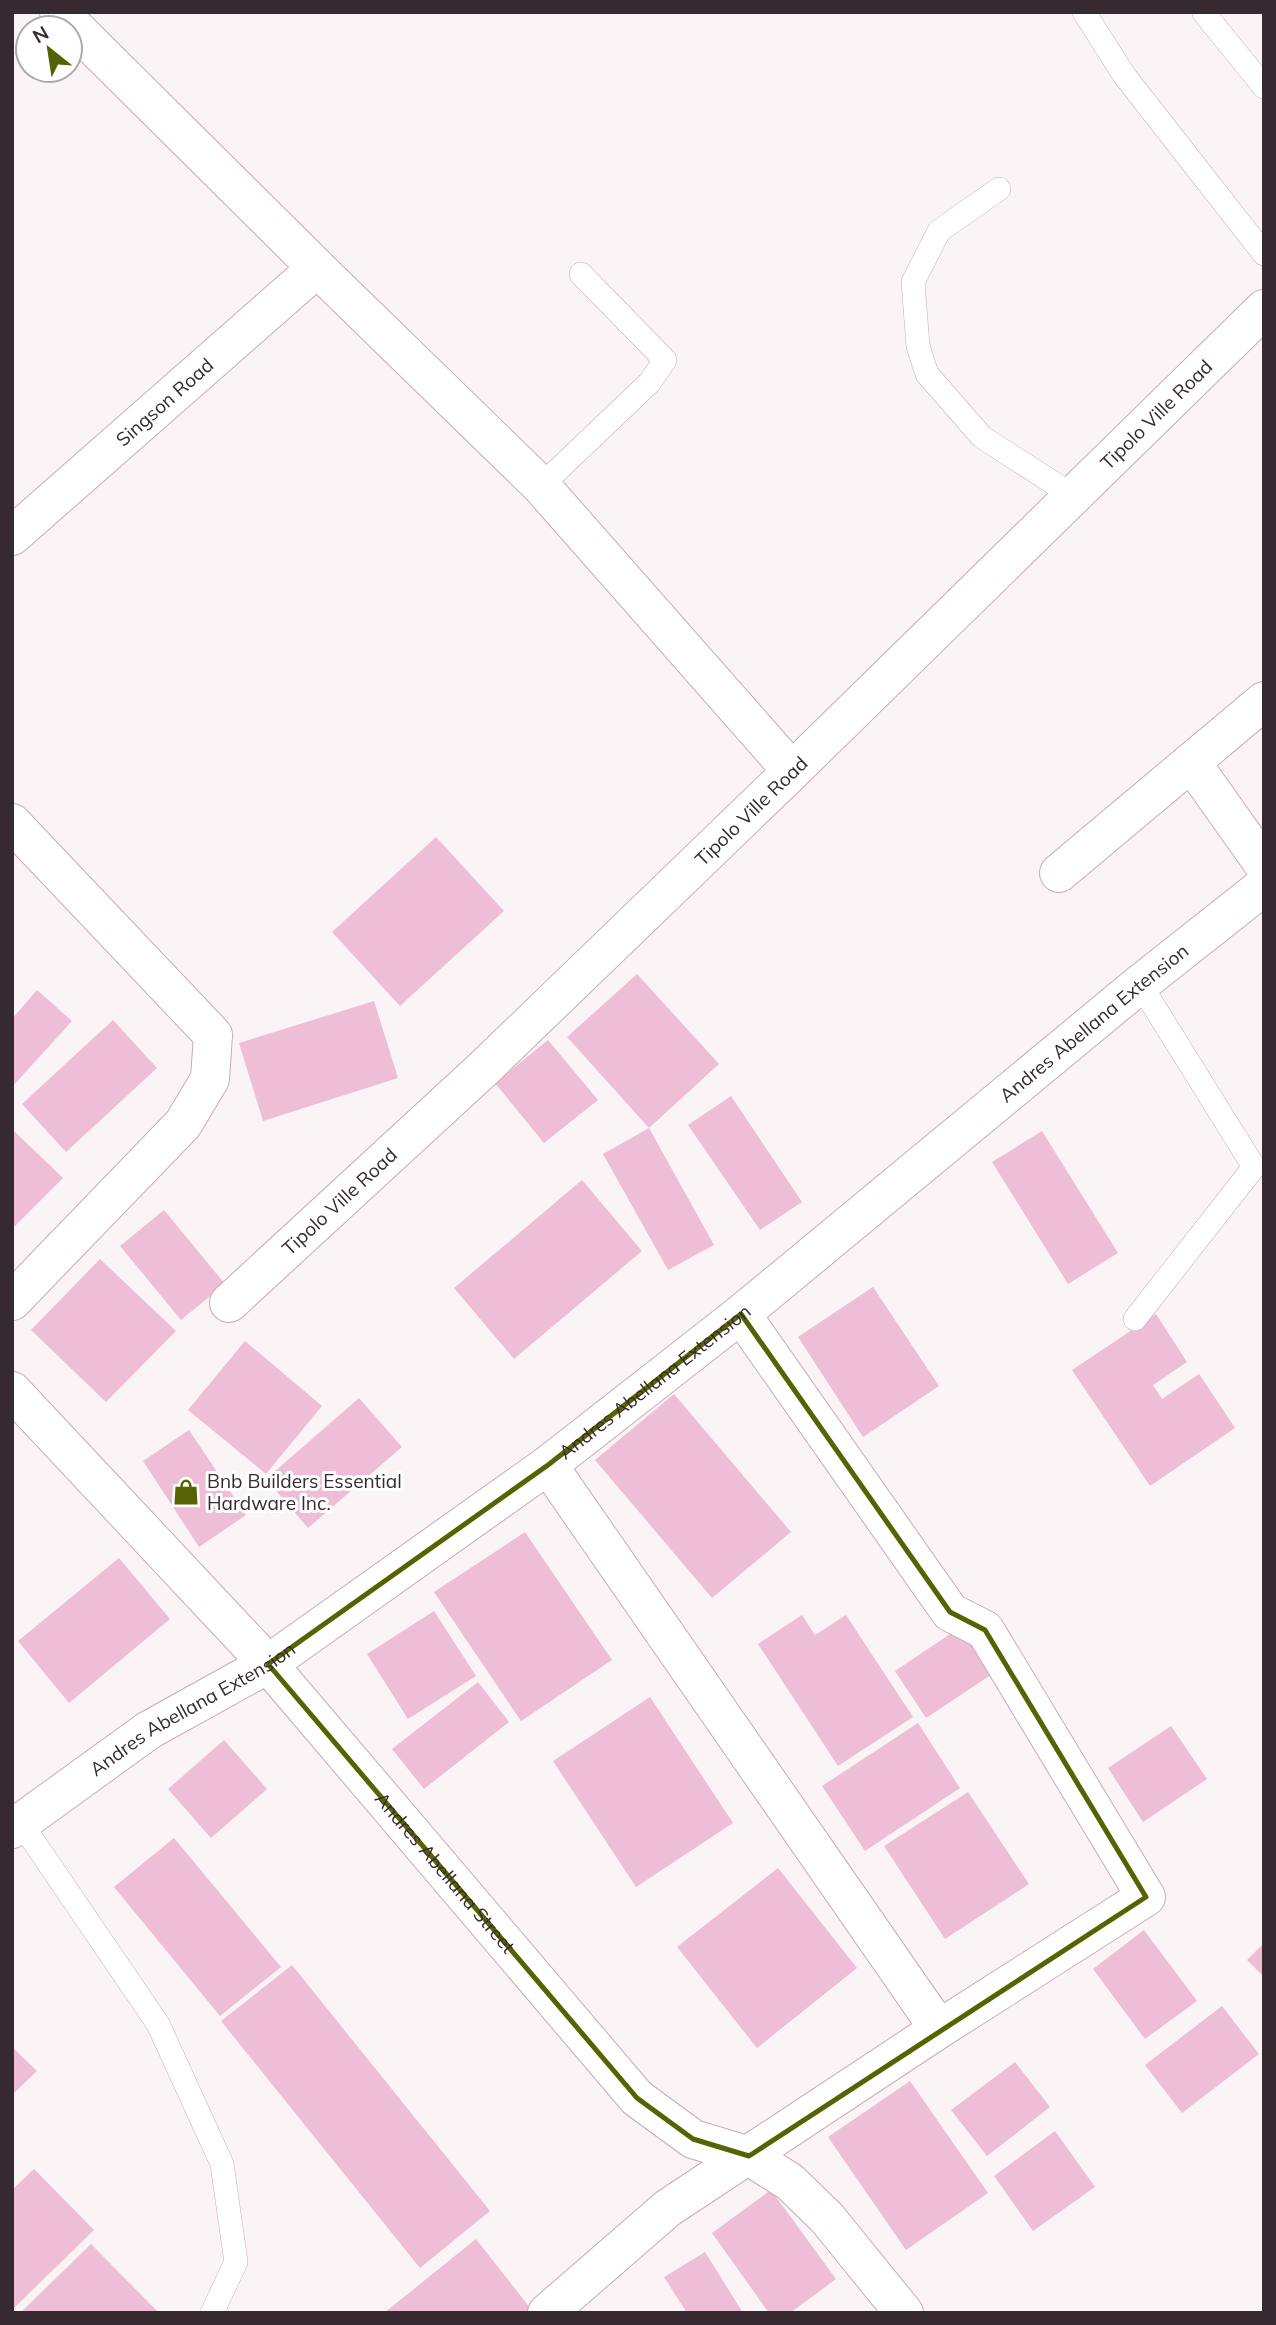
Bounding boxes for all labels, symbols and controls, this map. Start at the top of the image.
north arrow [14,14,84,84]
text: N [28,20,53,48]
street label: Singson Road [111,353,218,451]
street label: Tipolo Ville Road [1095,354,1217,475]
street label: Tipolo Ville Road [690,751,812,871]
street label: Andres Abellana Extension [994,939,1193,1107]
street label: Tipolo Ville Road [277,1143,402,1260]
street label: Andres Abellana Extension [554,1299,756,1464]
place label: Bnb Builders Essential Hardware Inc. [207,1469,402,1515]
shop icon: Bnb Builders Essential Hardware Inc. [171,1477,201,1507]
street label: Andres Abellana Extension [85,1637,300,1781]
street label: Andres Abellana Street [370,1787,521,1958]

